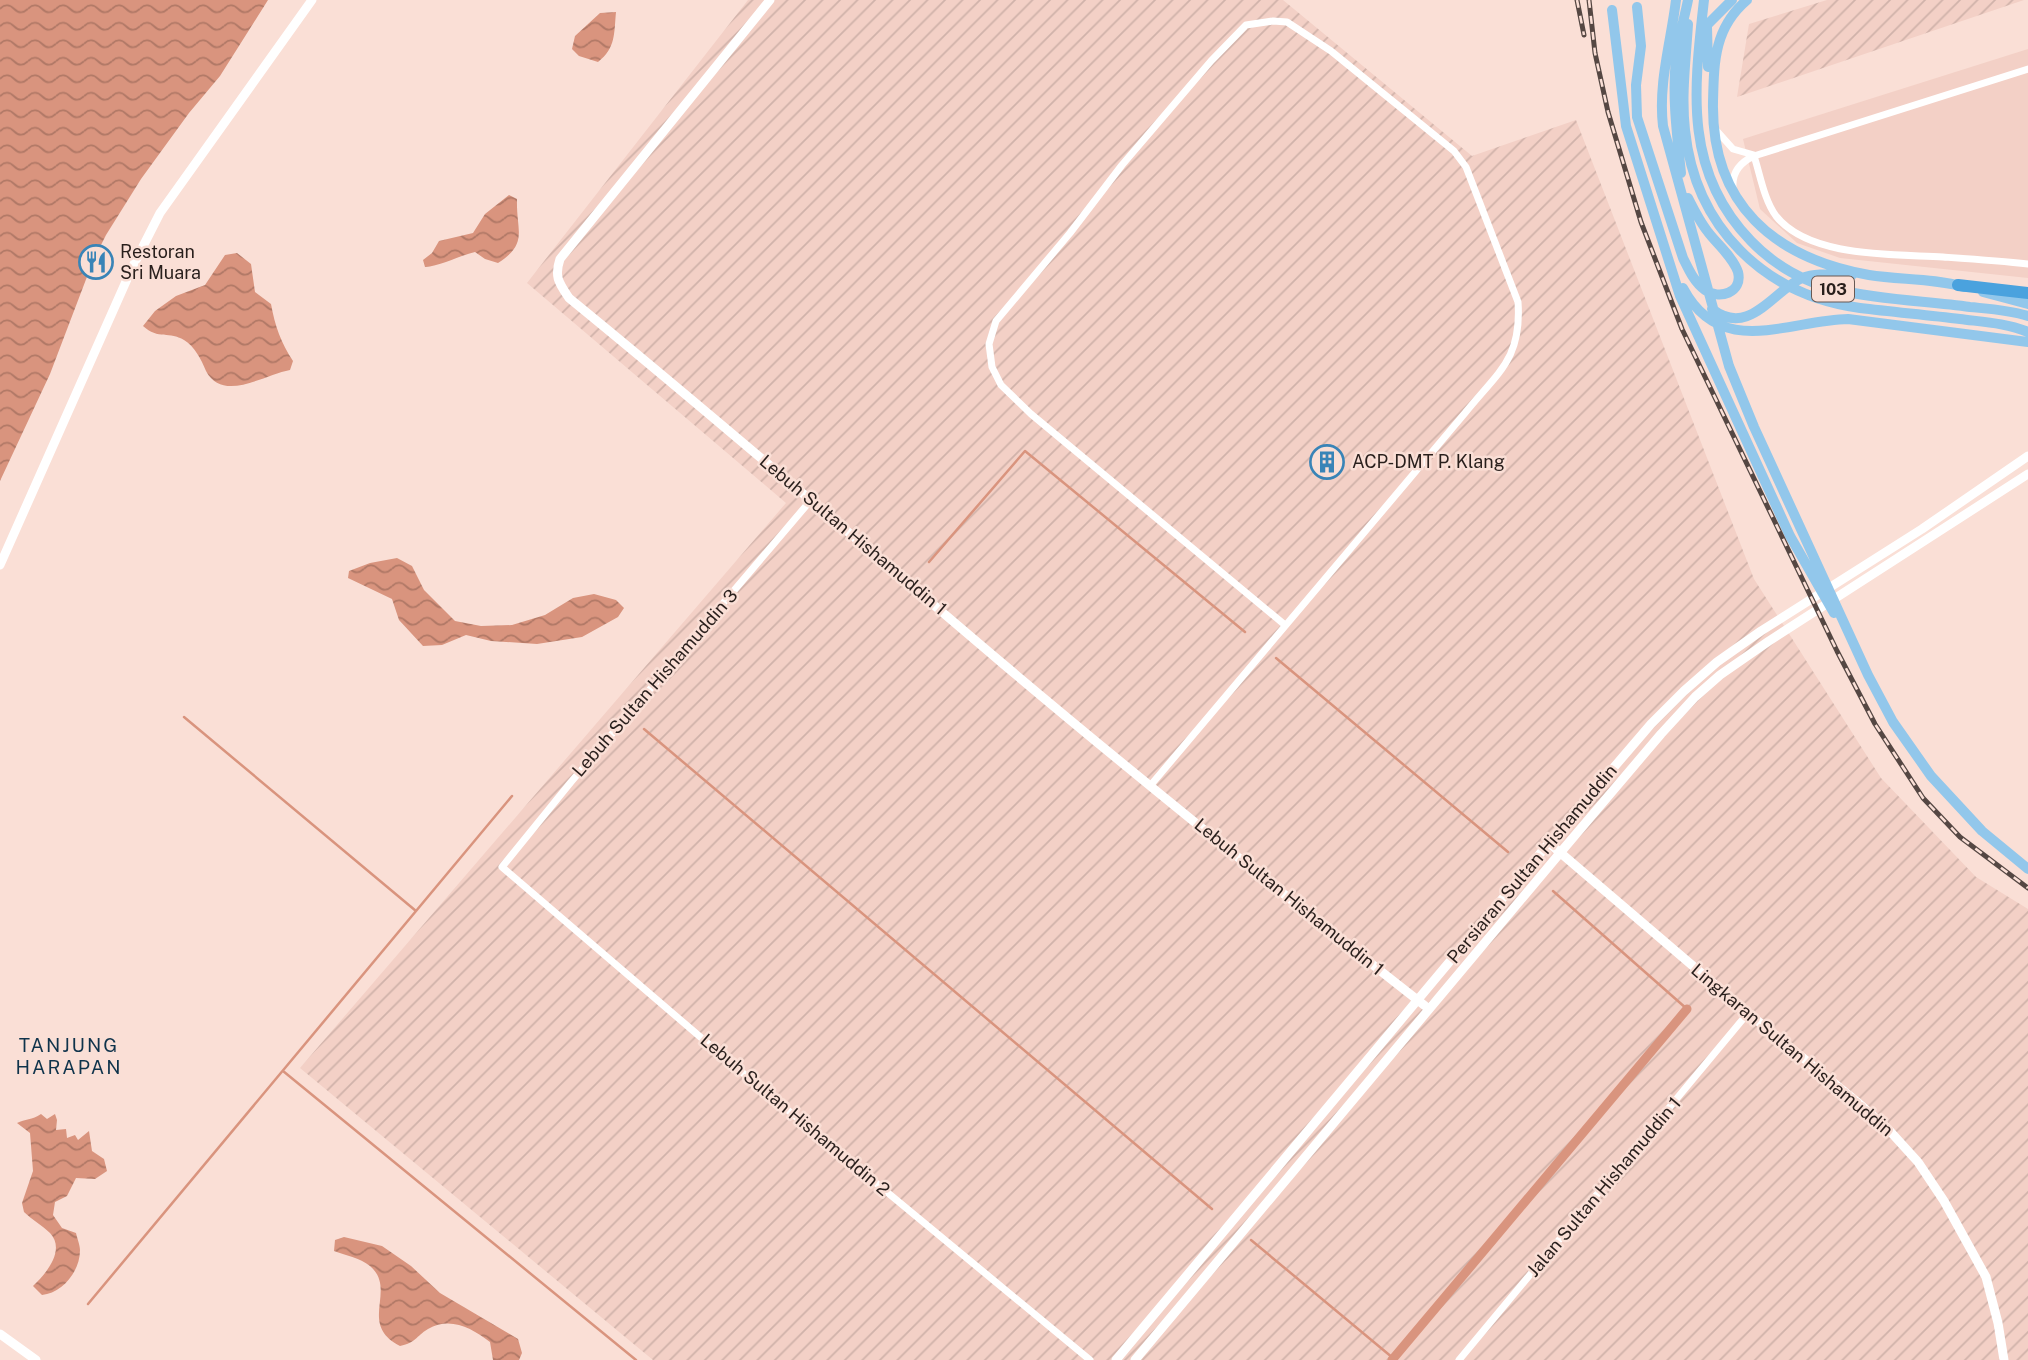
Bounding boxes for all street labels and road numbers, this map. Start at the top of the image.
road number: 103 [1812,276,1854,302]
street label: Lebuh Sultan Hishamuddin 1 [756,450,951,619]
street label: Lebuh Sultan Hishamuddin 3 [568,585,742,781]
street label: Persiaran Sultan Hishamuddin [1442,760,1621,967]
street label: Lebuh Sultan Hishamuddin 1 [1191,814,1388,979]
street label: Lingkaran Sultan Hishamuddin [1687,959,1898,1140]
street label: Lebuh Sultan Hishamuddin 2 [696,1029,894,1200]
street label: Jalan Sultan Hishamuddin 1 [1522,1093,1685,1281]

